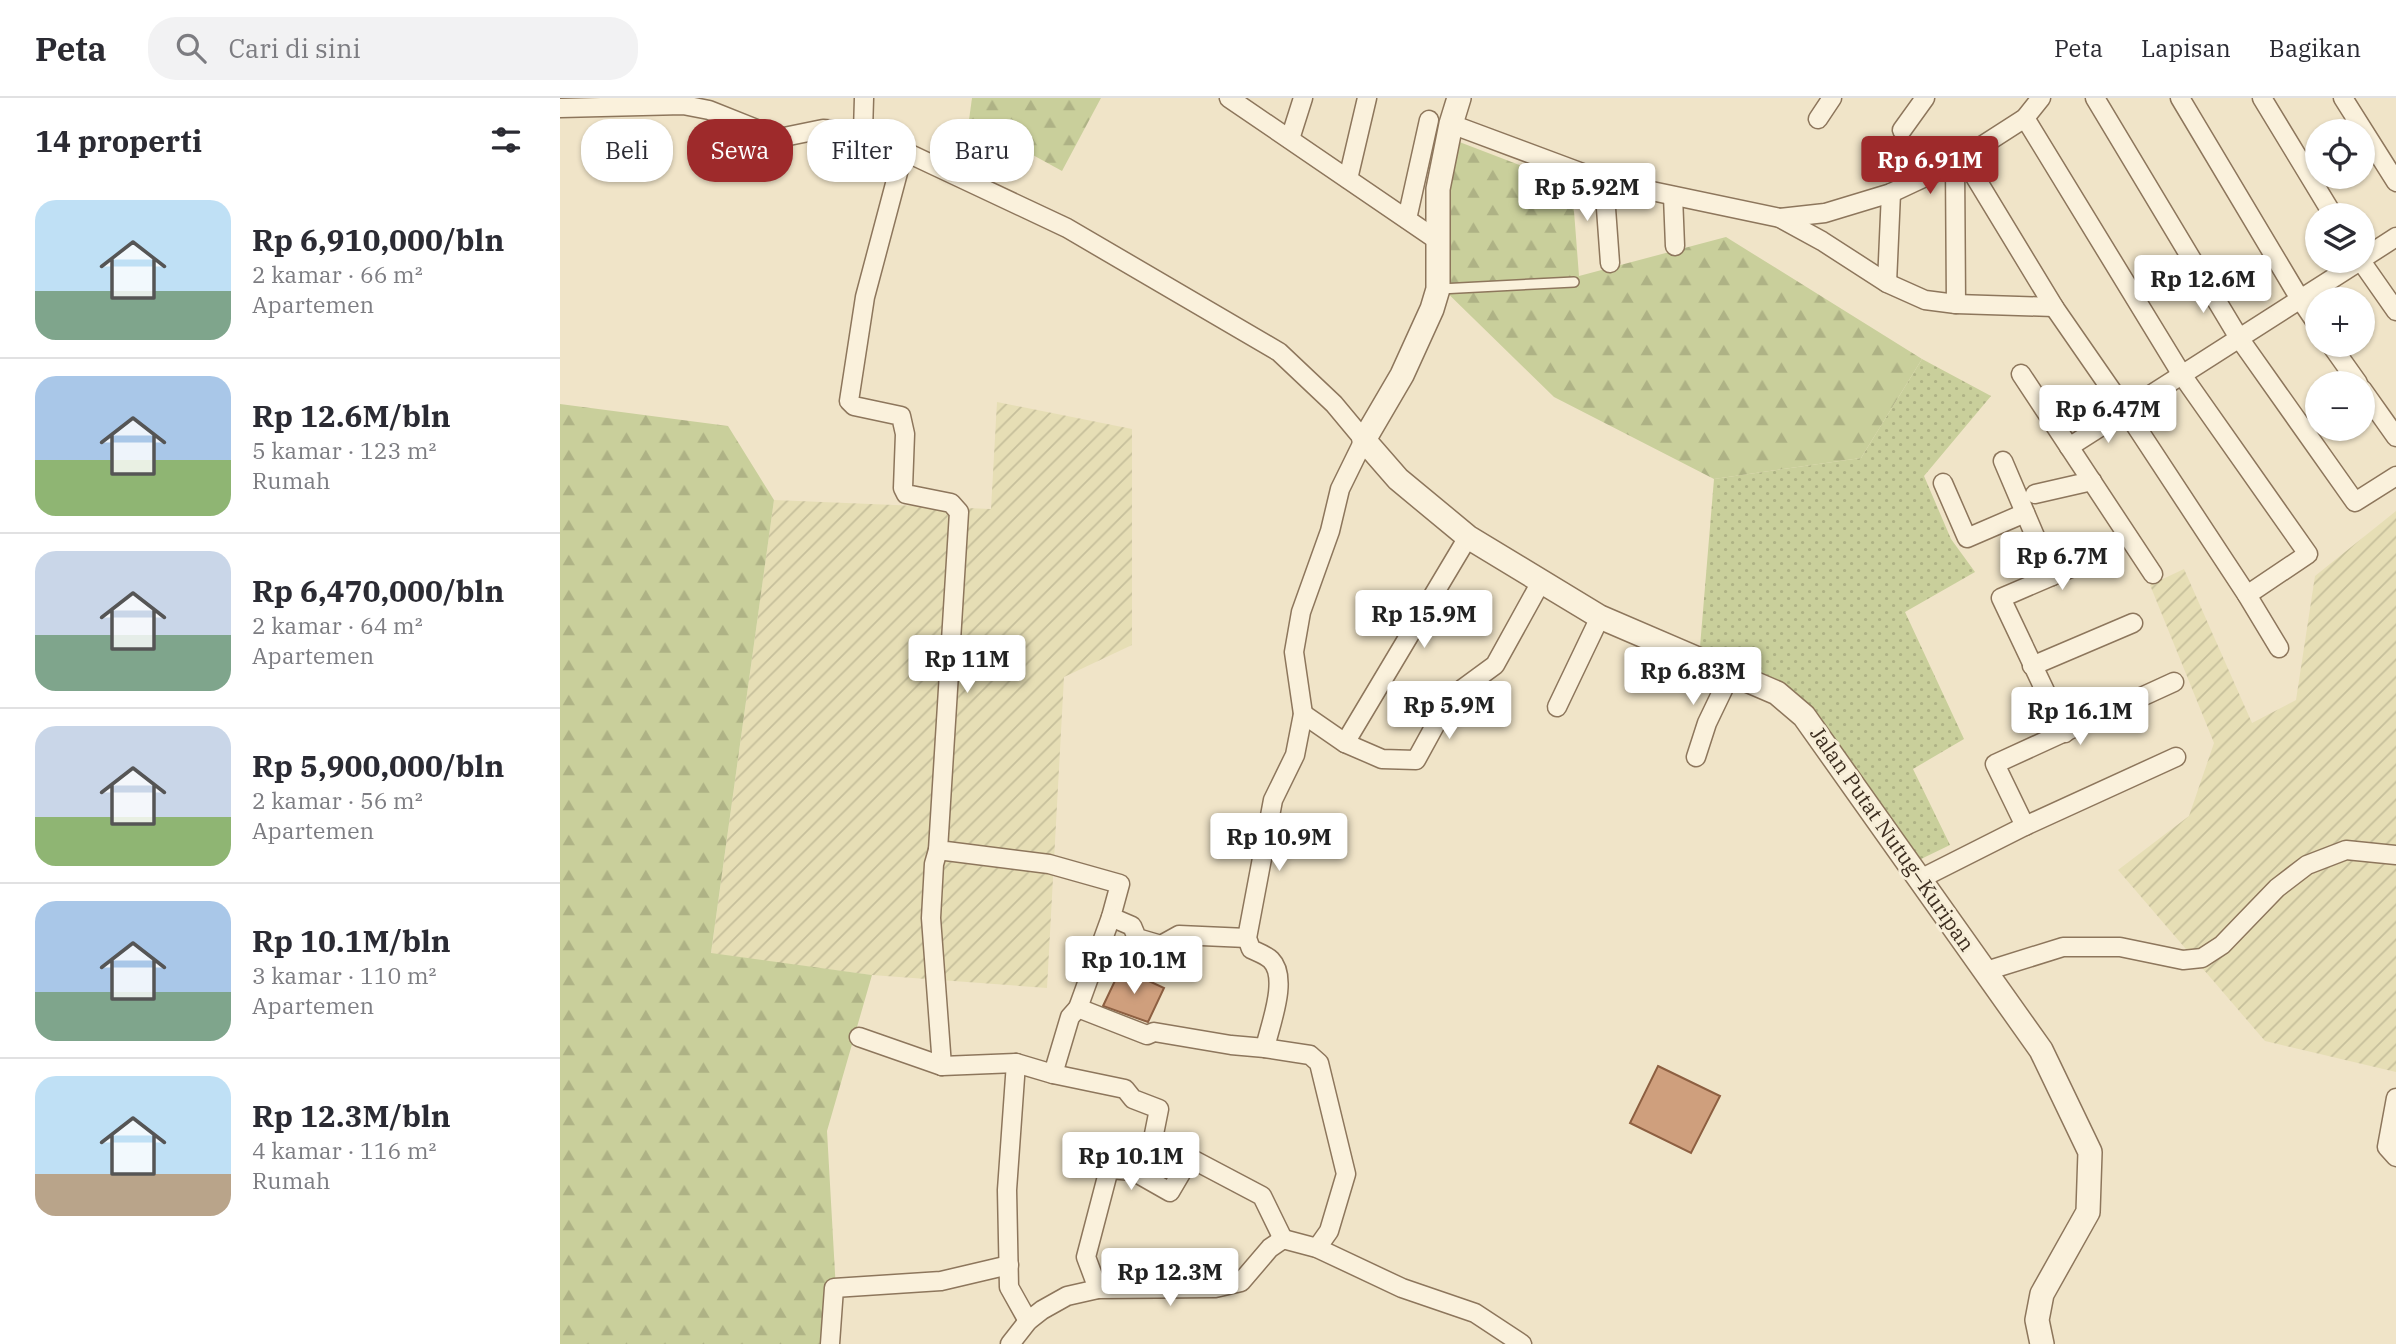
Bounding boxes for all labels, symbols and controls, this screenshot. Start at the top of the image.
search box [148,17,638,80]
text: Peta [35,27,106,70]
icon: search [172,29,210,67]
text: Cari di sini [228,31,361,65]
text: Peta [2054,32,2103,64]
text: Lapisan [2141,32,2231,64]
text: Bagikan [2269,32,2361,64]
chip: Beli [581,119,673,182]
chip: Sewa [687,119,793,182]
chip: Filter [807,119,916,182]
chip: Baru [930,119,1034,182]
map controls [2305,119,2375,441]
button: locate [2305,119,2375,189]
text: 14 properti [35,121,202,160]
icon: filters [487,121,525,159]
pin: Rp 6.91M [1858,136,2002,196]
text: Rp 6.91M [1877,144,1983,174]
pin: Rp 5.92M [1515,164,1659,223]
text: Rp 5.92M [1534,171,1640,201]
button: layers [2305,203,2375,273]
text: Rp 6,910,000/bln [252,220,504,259]
icon: home [91,228,175,312]
pin: Rp 12.6M [2131,256,2275,315]
text: 2 kamar · 66 m² [252,259,423,289]
text: Rp 12.6M [2150,263,2256,293]
button: + [2305,287,2375,357]
text: Apartemen [252,289,374,319]
button: − [2305,371,2375,441]
pin: Rp 6.47M [2036,386,2180,445]
text: Rp 6.47M [2055,393,2161,423]
text: Rp 12.6M/bln [252,396,451,435]
icon: home [91,404,175,488]
text: 5 kamar · 123 m² [252,435,437,465]
text: Rumah [252,465,330,495]
pin: Rp 6.7M [1997,532,2127,592]
text: Rp 6.7M [2016,540,2108,570]
text: Rp 6,470,000/bln [252,571,504,610]
icon: home [91,579,175,663]
pin: Rp 15.9M [1352,590,1496,650]
text: Rp 15.9M [1371,598,1477,628]
text: 2 kamar · 64 m² [252,610,423,640]
pin: Rp 11M [910,636,1024,695]
text: Apartemen [252,640,374,670]
text: Rp 11M [924,643,1010,673]
pin: Rp 6.83M [1621,648,1765,707]
text: Rp 6.83M [1640,655,1746,685]
pin: Rp 5.9M [1384,682,1514,741]
pin: Rp 16.1M [2008,688,2152,747]
text: Rp 5.9M [1403,689,1495,719]
text: Rp 16.1M [2027,695,2133,725]
street label: Jalan Putat Nutug–Kuripan [1804,720,1981,957]
text: Rp 5,900,000/bln [252,746,504,785]
icon: home [91,754,175,838]
text: 2 kamar · 56 m² [252,785,423,815]
pin: Rp 10.9M [1207,814,1351,873]
text: Apartemen [252,815,374,845]
text: Rp 10.9M [1226,821,1332,851]
text: Rp 10.1M/bln [252,921,451,960]
icon: home [91,929,175,1013]
pin: Rp 10.1M [1062,936,1206,996]
text: Rp 10.1M [1081,944,1187,974]
text: 3 kamar · 110 m² [252,960,437,990]
text: Apartemen [252,990,374,1020]
text: Rp 12.3M/bln [252,1096,451,1135]
icon: home [91,1104,175,1188]
pin: Rp 10.1M [1059,1132,1203,1192]
text: 4 kamar · 116 m² [252,1135,437,1165]
text: Rp 10.1M [1078,1140,1184,1170]
text: Rumah [252,1165,330,1195]
pin: Rp 12.3M [1098,1248,1242,1308]
text: Rp 12.3M [1117,1256,1223,1286]

